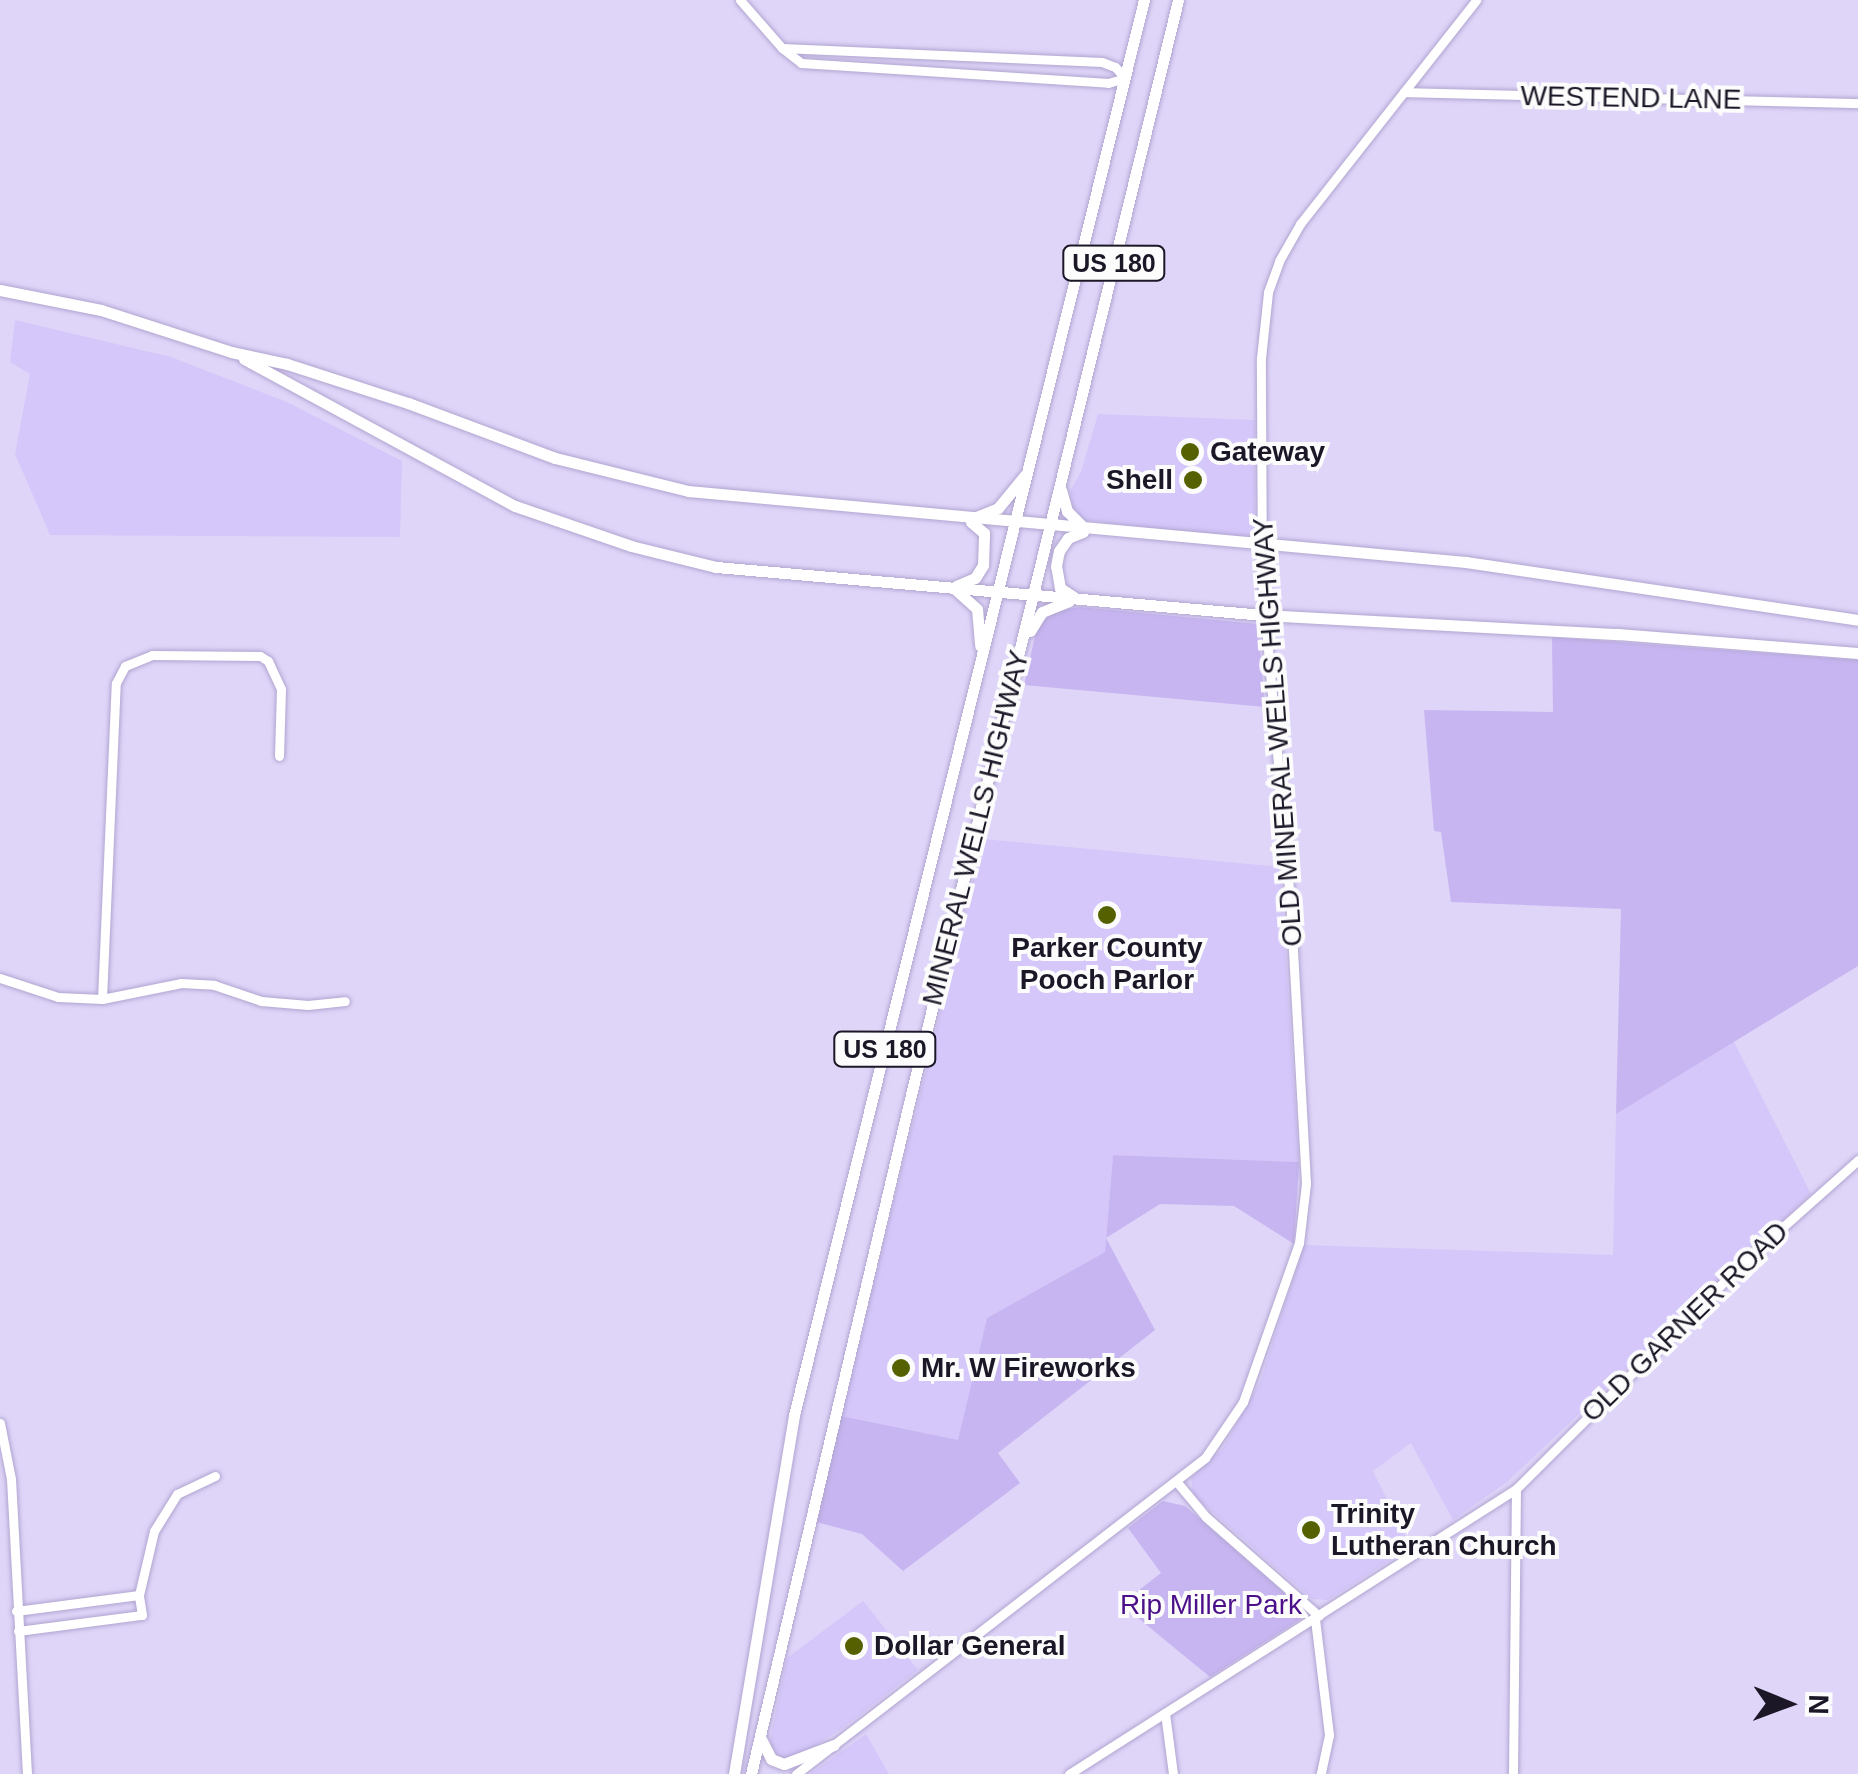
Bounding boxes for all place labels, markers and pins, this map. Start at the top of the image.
place label: Gateway [1210,435,1325,469]
marker: Gateway [1179,441,1201,463]
place label: Shell [1106,463,1173,497]
marker: Shell [1182,469,1204,491]
marker: Parker County Pooch Parlor [1096,904,1118,926]
place label: Parker County Pooch Parlor [1011,931,1203,997]
place label: Mr. W Fireworks [921,1351,1136,1385]
marker: Mr. W Fireworks [890,1357,912,1379]
place label: Trinity Lutheran Church [1331,1497,1557,1563]
marker: Trinity Lutheran Church [1300,1519,1322,1541]
place label: Dollar General [874,1629,1065,1663]
marker: Dollar General [843,1635,865,1657]

